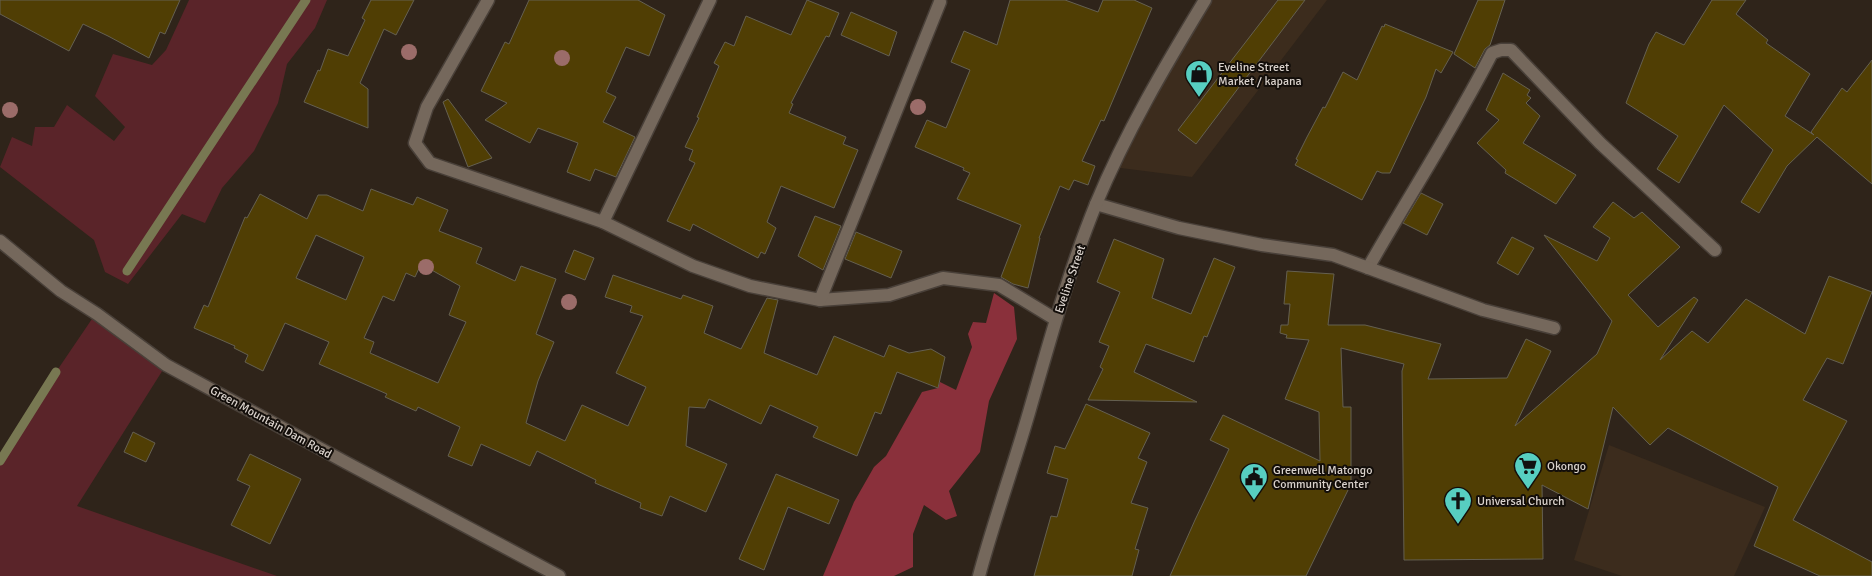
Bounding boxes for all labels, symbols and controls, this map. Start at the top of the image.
shop icon: Eveline Street Market / kapana [1184,59,1214,98]
place label: Eveline Street Market / kapana [1218,60,1302,89]
street label: Eveline Street [1052,243,1089,315]
street label: Green Mountain Dam Road [207,383,334,462]
supermarket icon: Okongo [1513,451,1543,490]
place label: Okongo [1547,459,1586,474]
public building icon: Greenwell Matongo Community Center [1239,462,1269,501]
place label: Greenwell Matongo Community Center [1273,463,1372,492]
church icon: Universal Church [1443,486,1473,525]
place label: Universal Church [1477,494,1565,509]

